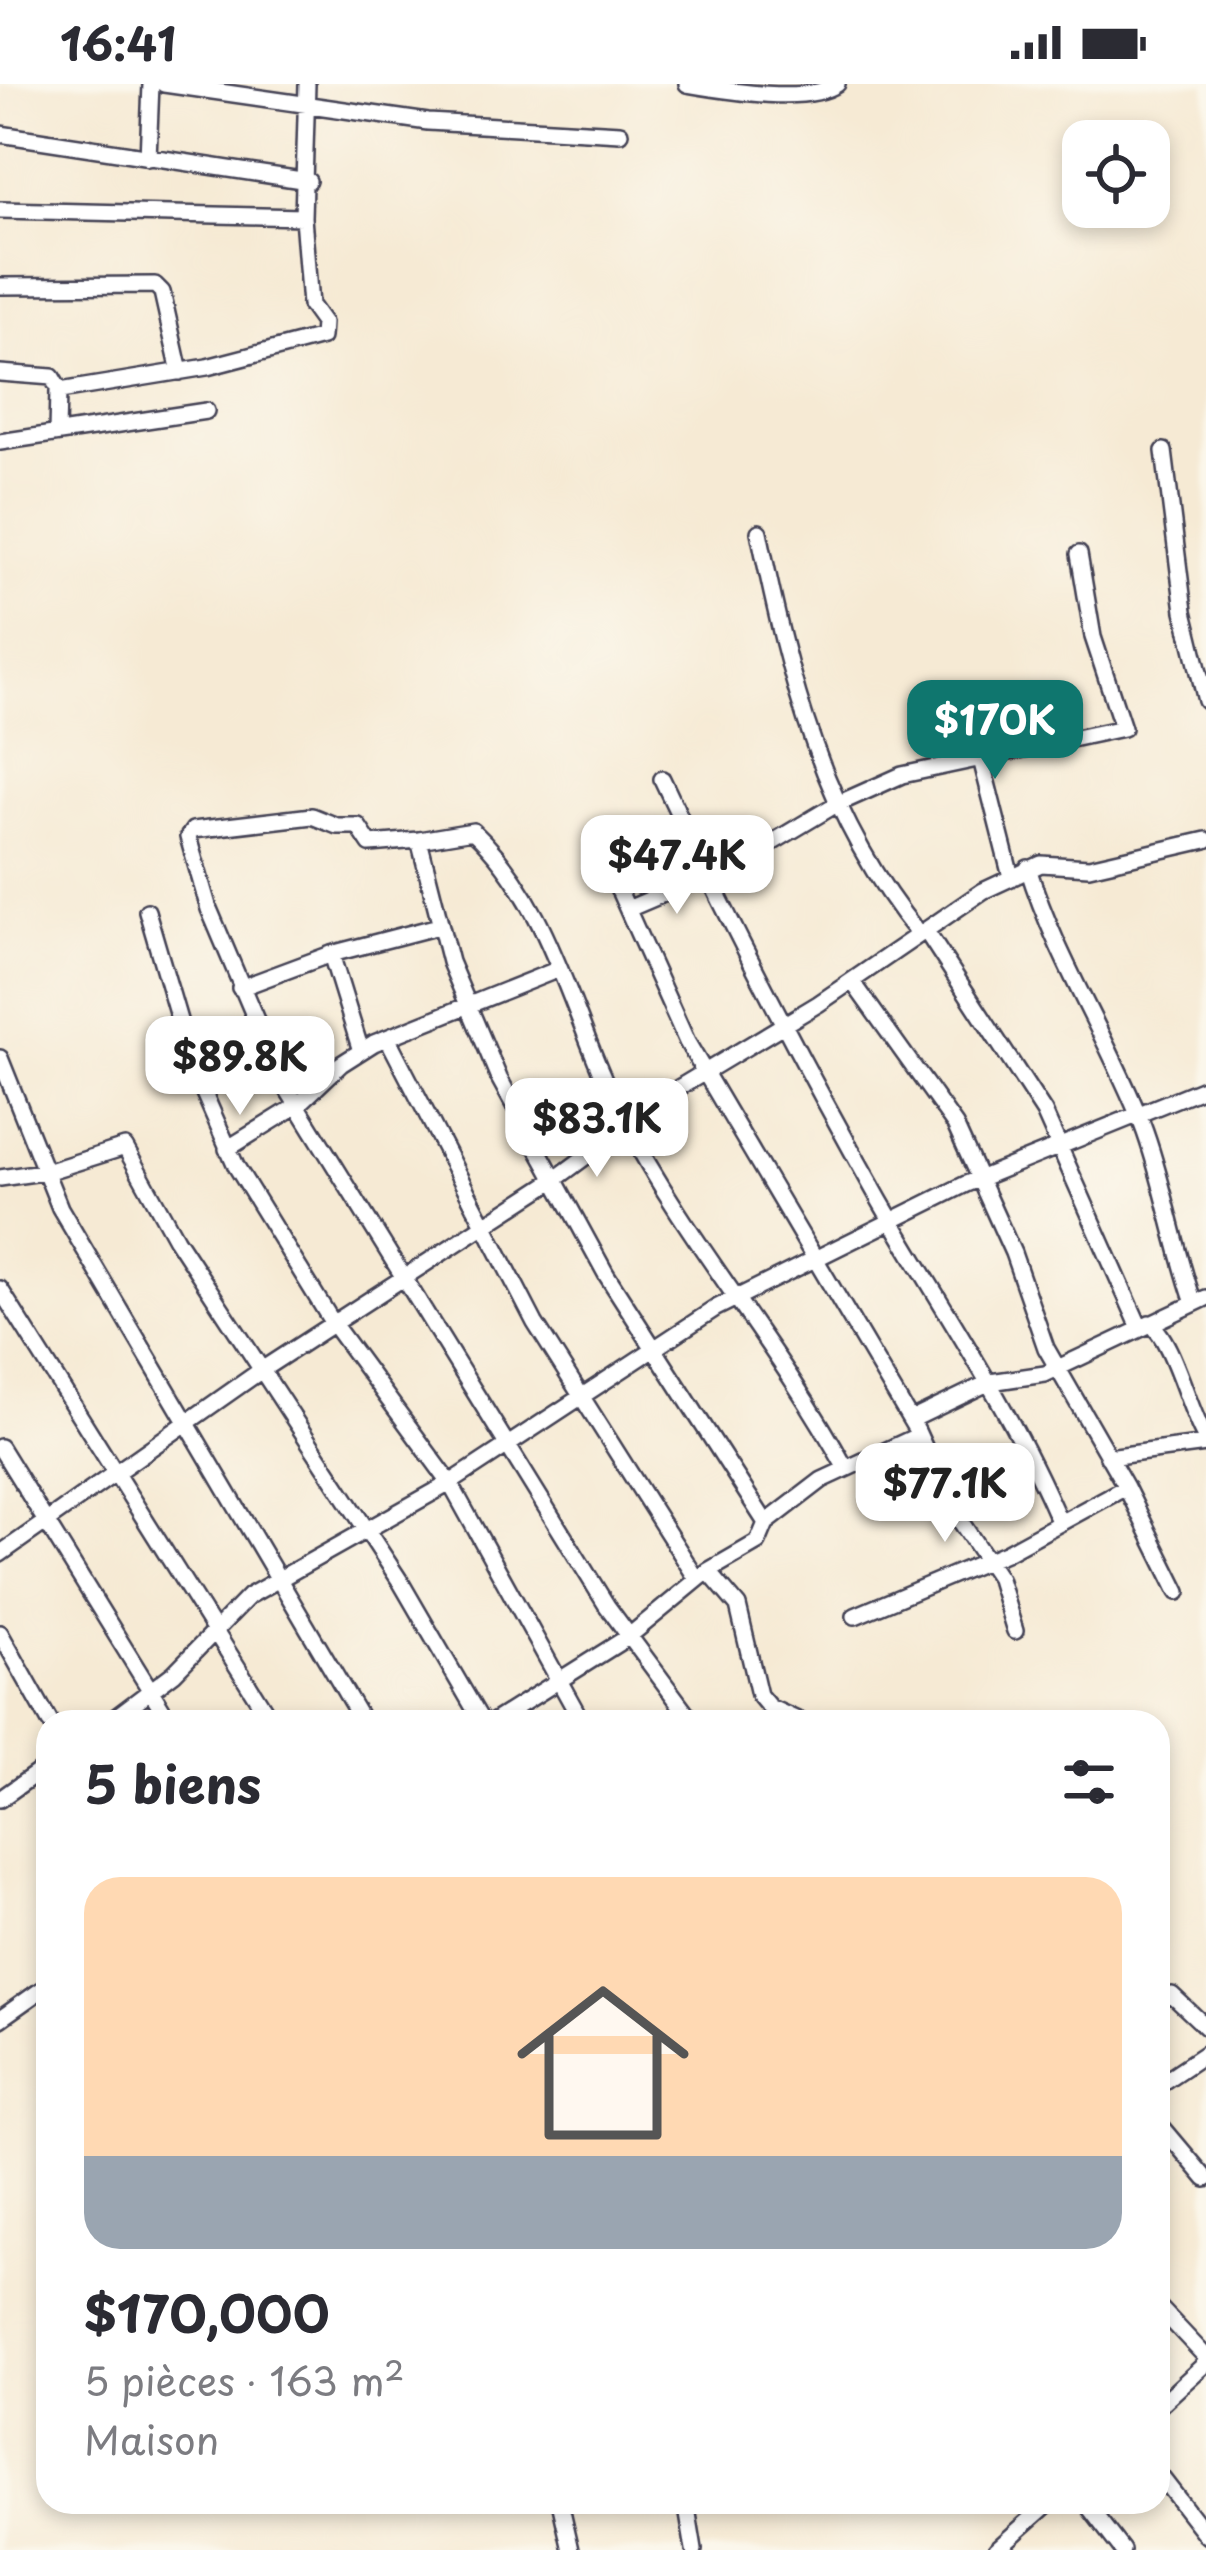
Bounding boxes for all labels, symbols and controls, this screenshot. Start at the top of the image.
text: 16:41 [60,8,176,76]
map controls [1062,120,1170,228]
button: locate [1062,120,1170,228]
pin: $170K [911,680,1079,782]
text: $170K [934,689,1056,748]
pin: $47.4K [579,815,775,917]
text: $47.4K [608,824,746,883]
pin: $89.8K [142,1016,338,1118]
text: $89.8K [172,1025,308,1084]
pin: $83.1K [499,1078,695,1180]
text: $83.1K [532,1087,662,1146]
pin: $77.1K [847,1443,1043,1545]
text: $77.1K [883,1452,1007,1511]
text: 5 biens [84,1744,261,1821]
icon: filters [1056,1749,1122,1815]
icon: home [495,1955,711,2171]
text: $170,000 [84,2273,330,2350]
text: 5 pièces · 163 m² [84,2350,405,2409]
text: Maison [84,2409,219,2468]

